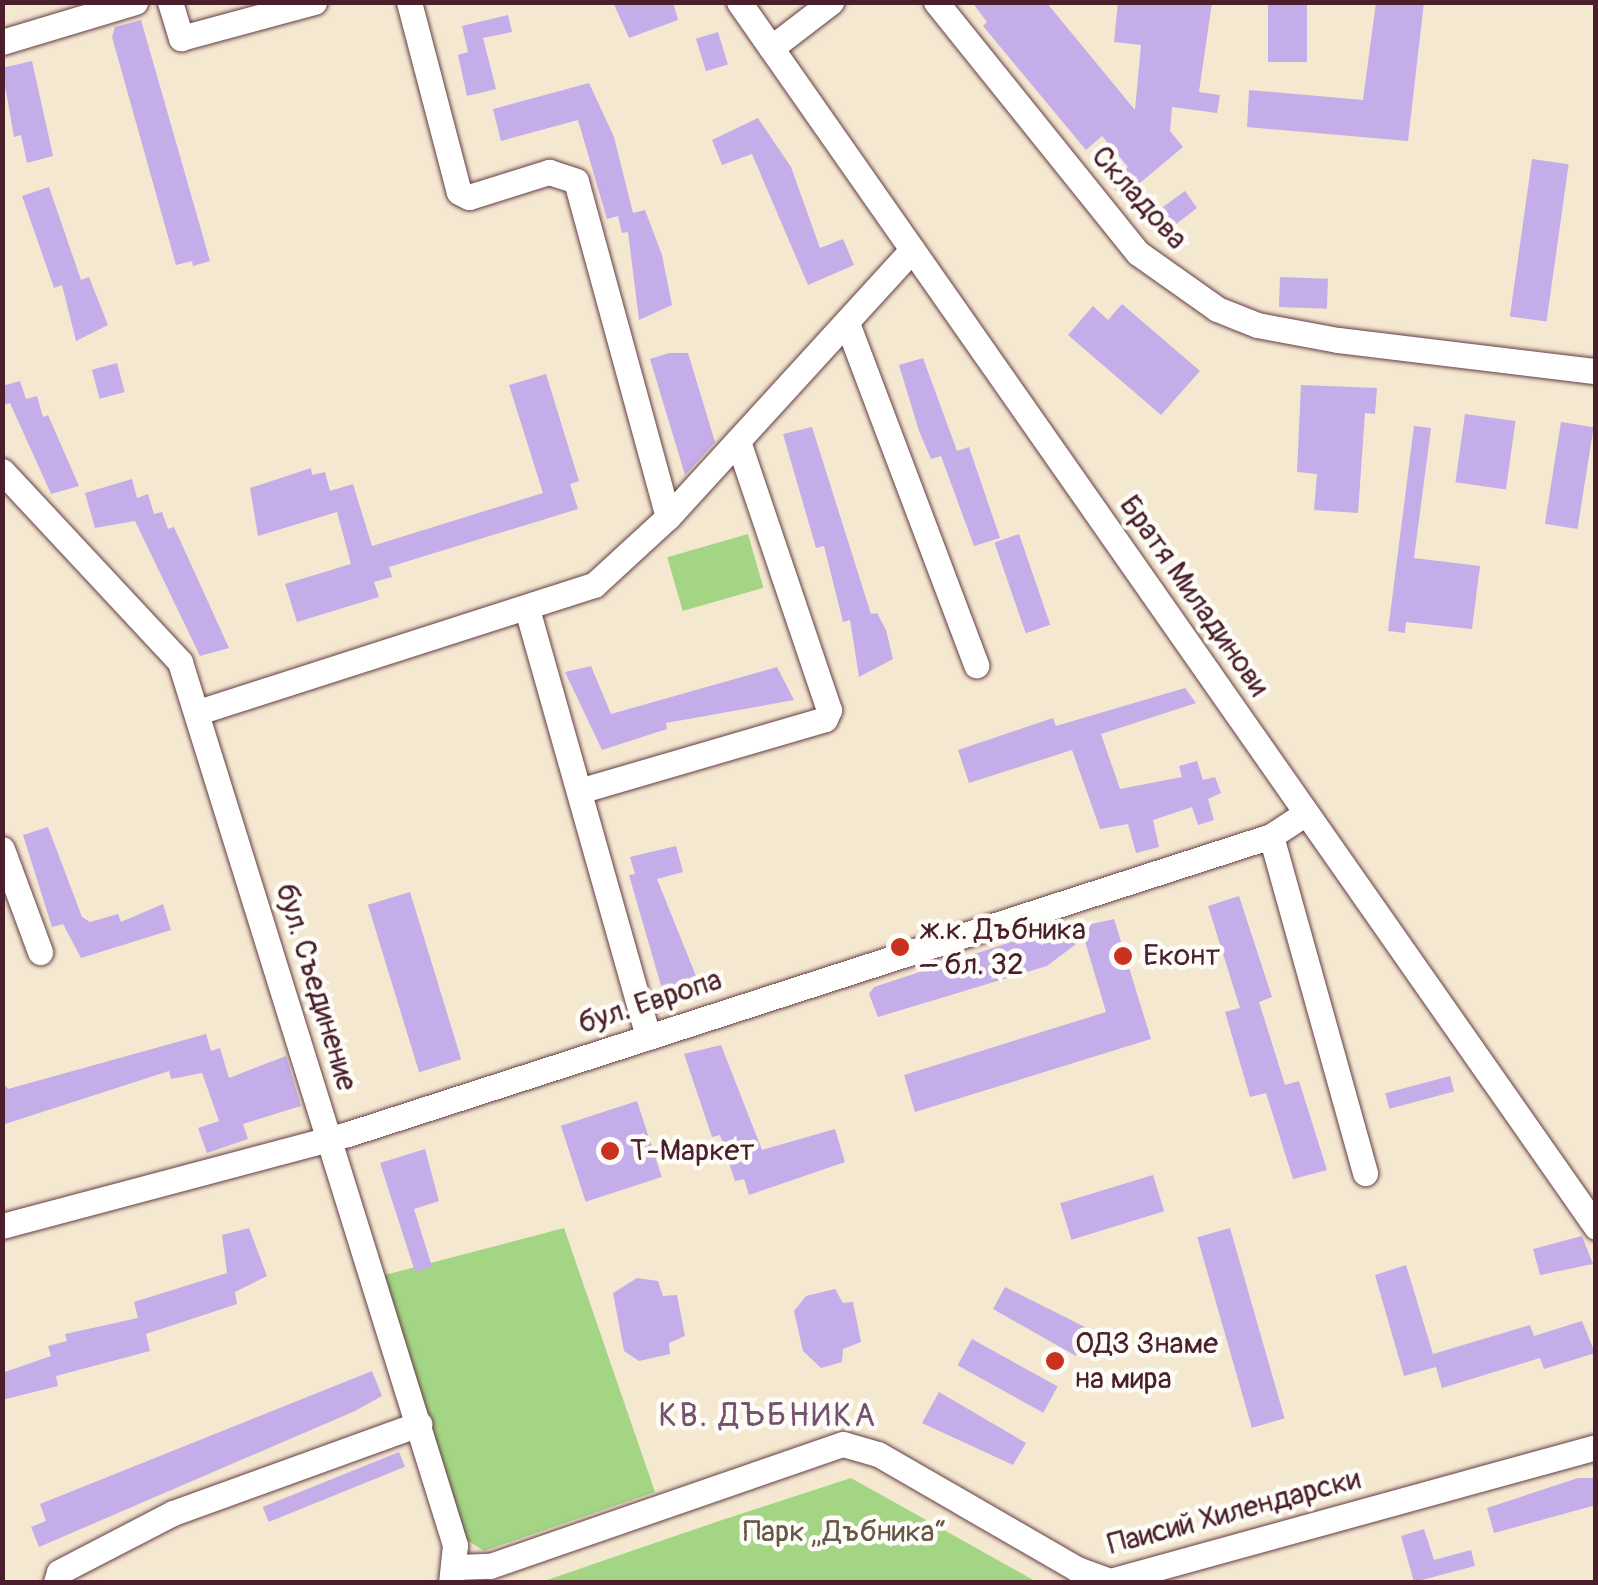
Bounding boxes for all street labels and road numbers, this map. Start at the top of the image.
street label: Складова [1083,139,1195,257]
street label: Братя Миладинови [1111,489,1277,703]
street label: бул. Съединение [267,879,365,1095]
street label: бул. Европа [574,962,726,1042]
street label: Паисий Хилендарски [1104,1461,1364,1563]

